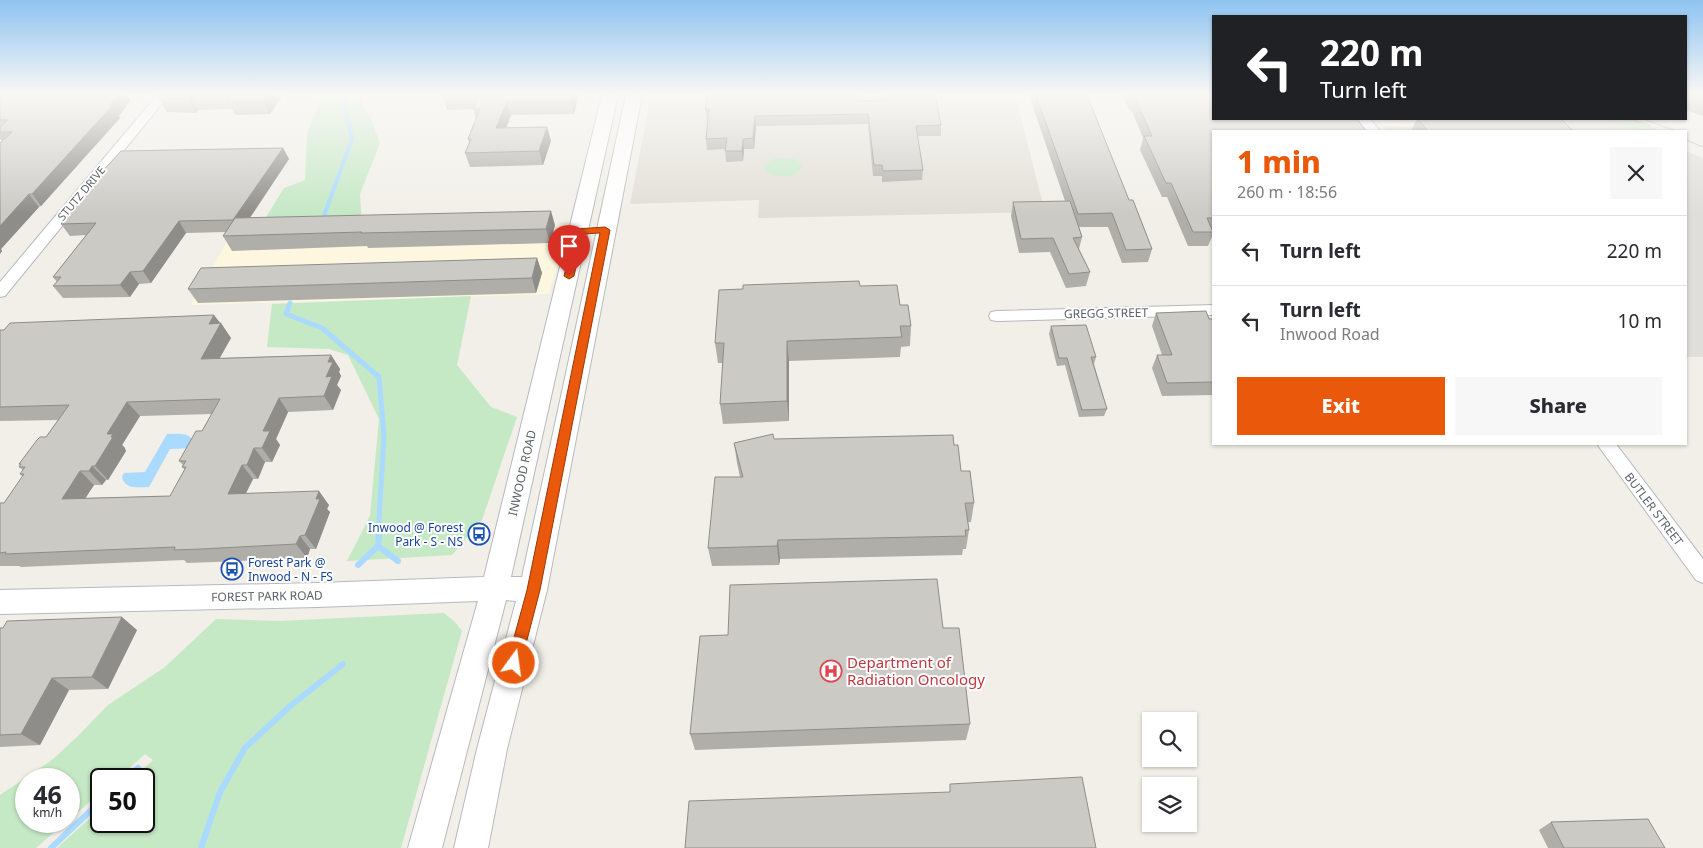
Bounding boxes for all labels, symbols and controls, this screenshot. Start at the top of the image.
text: 220 m [1320,29,1423,76]
icon: left [1237,35,1302,100]
text: Turn left [1320,74,1407,104]
text: 1 min [1237,141,1321,182]
button: close [1610,147,1662,199]
street label: STUTZ DRIVE [54,163,108,223]
text: 260 m · 18:56 [1237,181,1337,203]
pin [548,225,590,276]
icon: arrive [555,232,583,260]
icon: left [1237,237,1265,265]
text: Turn left [1280,238,1361,264]
text: 220 m [1607,238,1662,264]
text: Turn left [1280,297,1361,323]
street label: GREGG STREET [1064,304,1149,322]
icon: left [1237,307,1265,335]
text: 10 m [1618,308,1662,334]
text: Inwood Road [1280,323,1380,345]
button: Exit [1237,377,1445,435]
button: Share [1455,377,1662,435]
street label: INWOOD ROAD [504,428,540,518]
street label: BUTLER STREET [1621,469,1687,549]
place label: Inwood @ Forest Park - S - NS [368,519,464,550]
bus stop icon: Inwood @ Forest Park - S - NS [467,522,491,546]
place label: Forest Park @ Inwood - N - FS [248,554,333,585]
bus stop icon: Forest Park @ Inwood - N - FS [220,557,244,581]
street label: FOREST PARK ROAD [211,587,323,605]
position arrow [487,636,539,688]
place label: Department of Radiation Oncology [847,652,985,689]
hospital icon: Department of Radiation Oncology [819,659,843,683]
map controls [1142,712,1197,832]
button: search [1142,712,1197,767]
speed limit sign: 50 [90,768,155,833]
text: 46 [33,777,62,811]
button: layers [1142,777,1197,832]
text: km/h [33,804,62,821]

